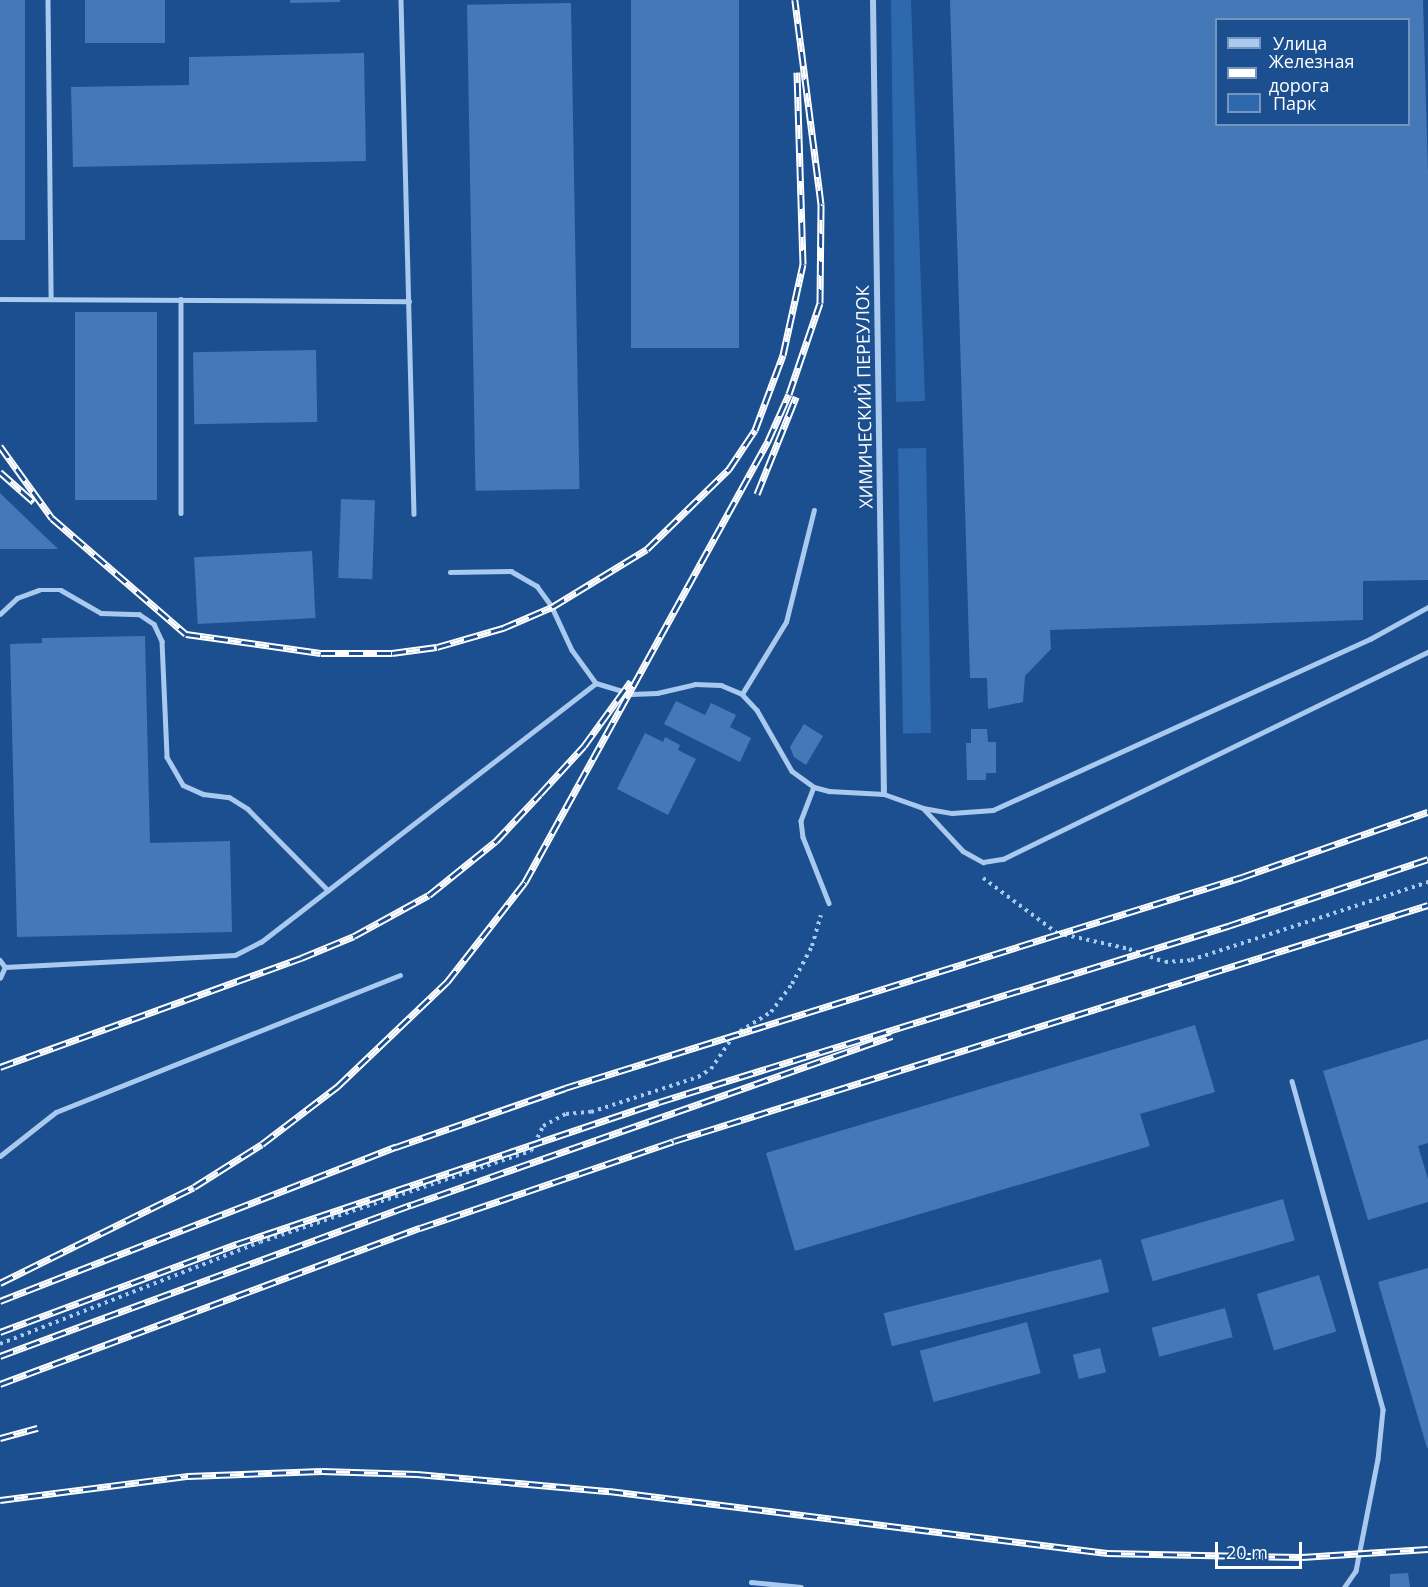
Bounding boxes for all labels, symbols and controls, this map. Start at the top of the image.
legend [1215,18,1410,126]
text: Улица [1273,31,1327,55]
text: Железная дорога [1269,49,1354,97]
text: Парк [1273,91,1316,115]
street label: ХИМИЧЕСКИЙ ПЕРЕУЛОК [851,285,877,509]
scale bar [1218,1530,1305,1568]
text: 20 m [1226,1540,1268,1564]

